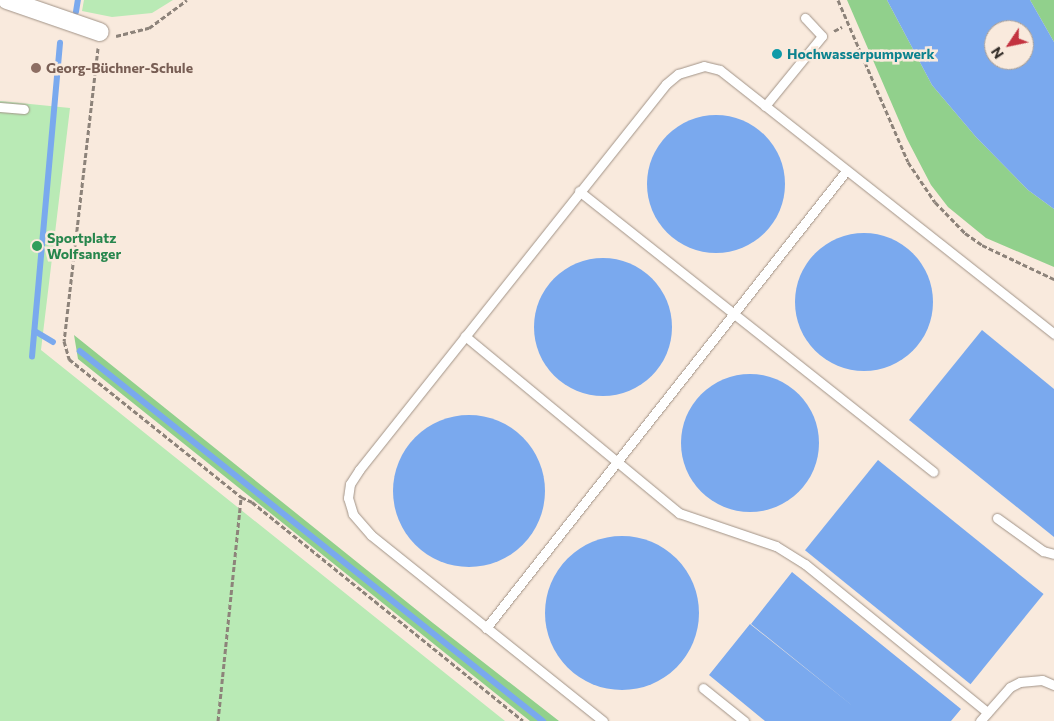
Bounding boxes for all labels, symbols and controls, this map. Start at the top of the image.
north arrow [984,20,1034,70]
text: N [987,44,1007,62]
place label: Hochwasserpumpwerk [787,46,935,62]
marker: Hochwasserpumpwerk [771,48,783,60]
place label: Georg-Büchner-Schule [46,60,193,76]
marker: Georg-Büchner-Schule [30,62,42,74]
place label: Sportplatz Wolfsanger [47,230,121,262]
marker: Sportplatz Wolfsanger [31,240,43,252]

